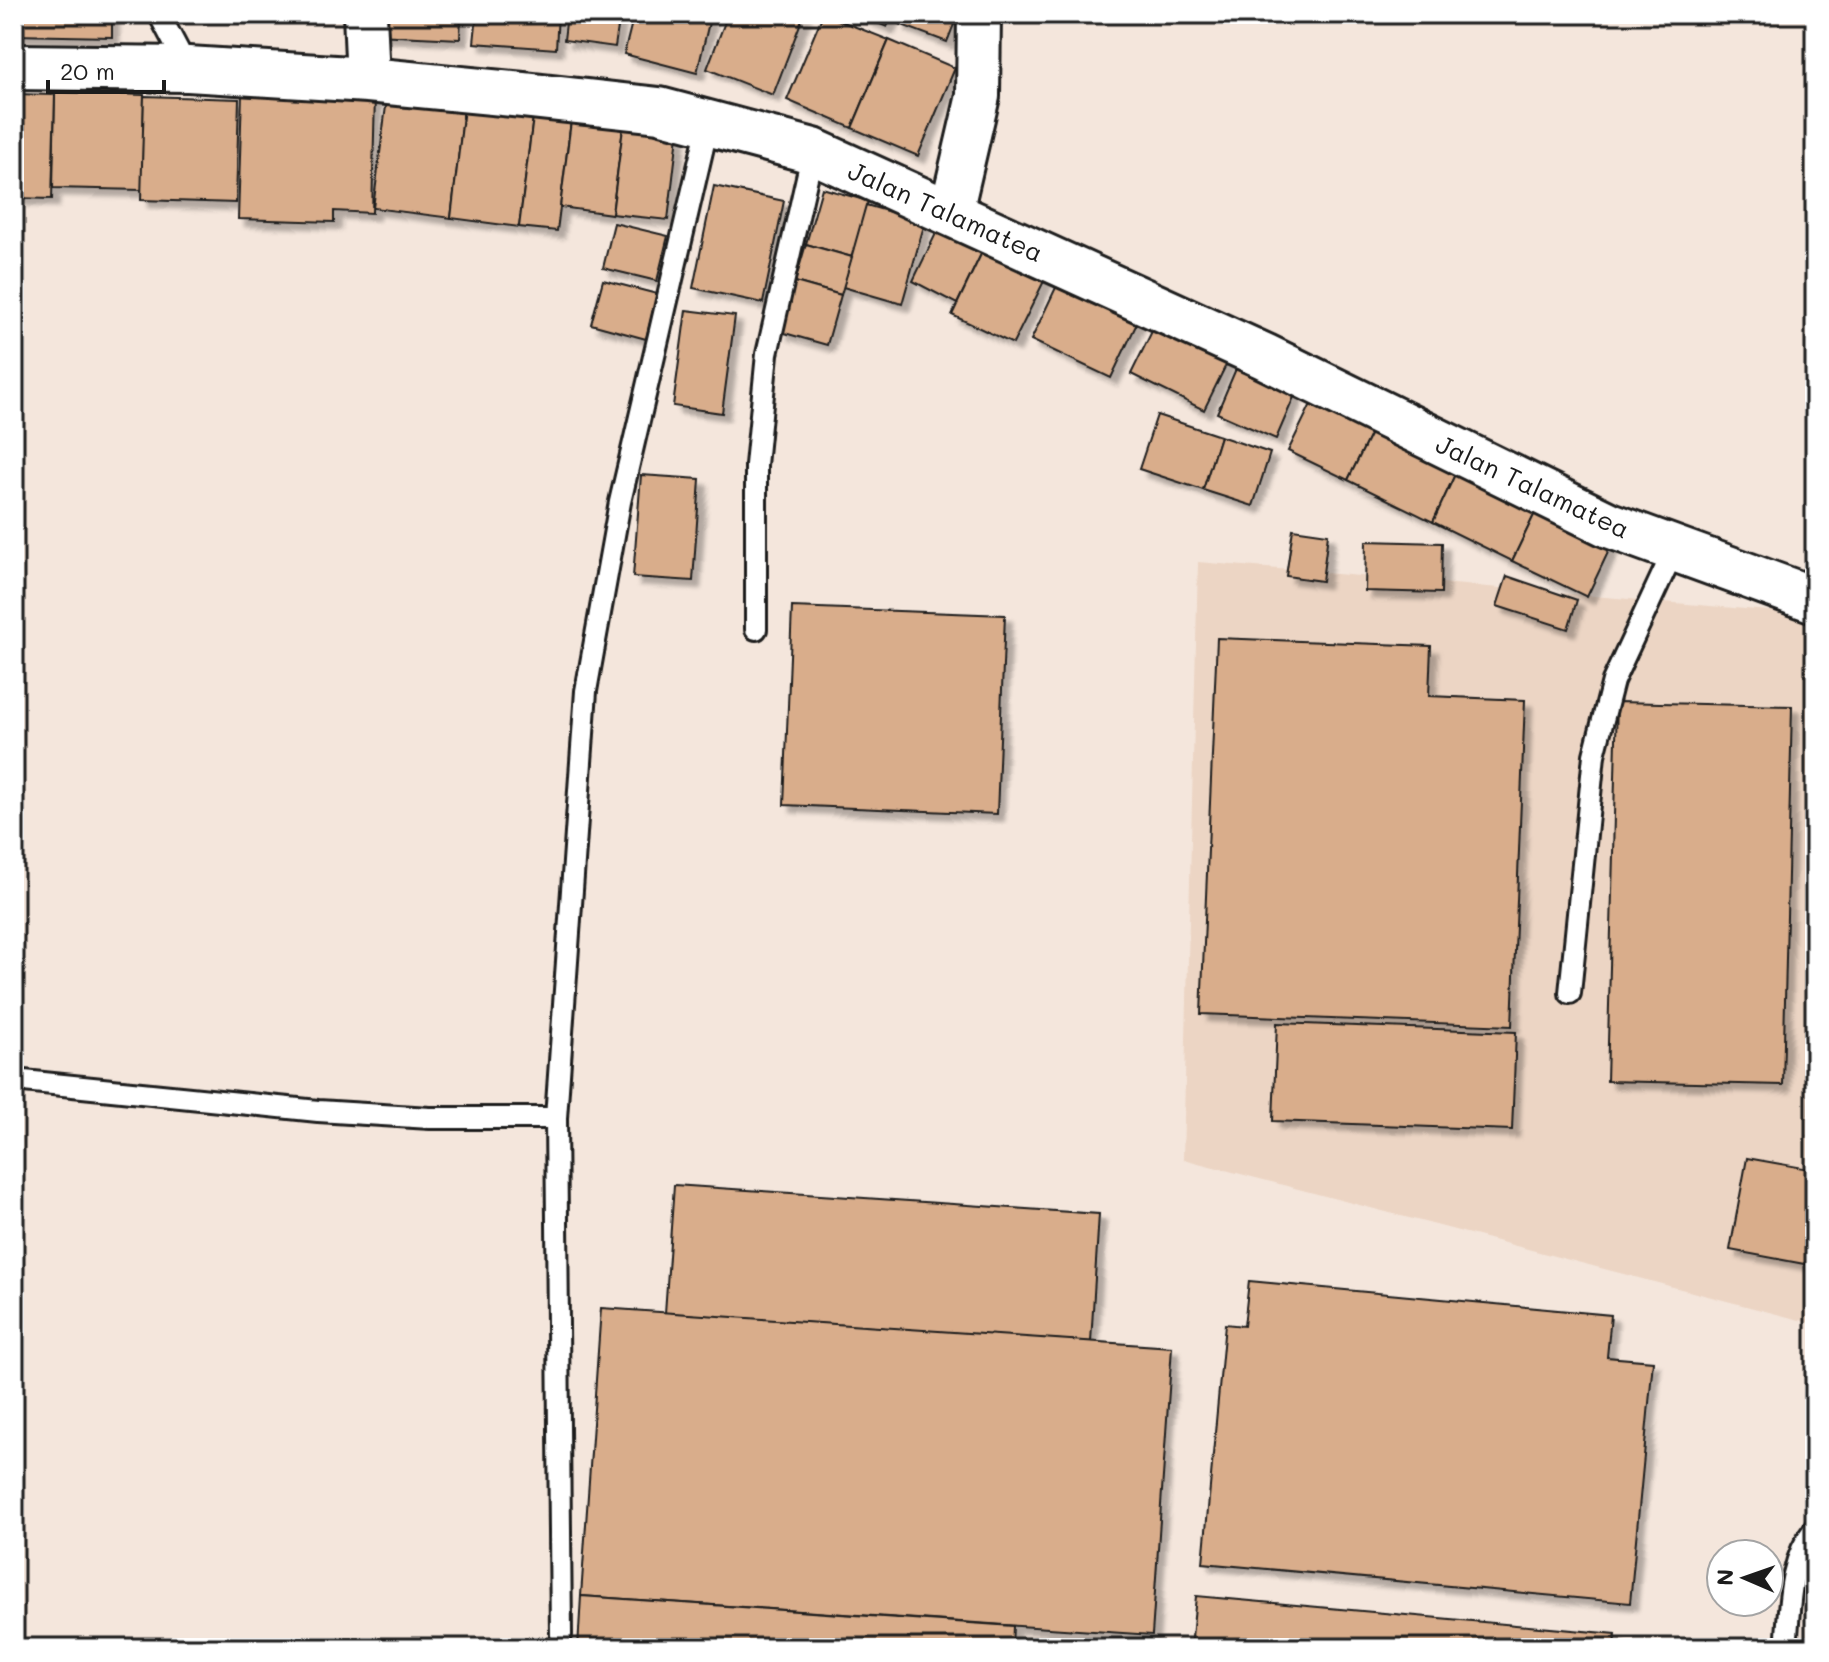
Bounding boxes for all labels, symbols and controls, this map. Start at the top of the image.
scale bar [48,44,164,94]
text: 20 m [60,55,115,86]
street label: Jalan Talamatea [843,153,1049,269]
street label: Jalan Talamatea [1431,426,1635,546]
north arrow [1705,1538,1785,1618]
text: N [1710,1568,1739,1586]

